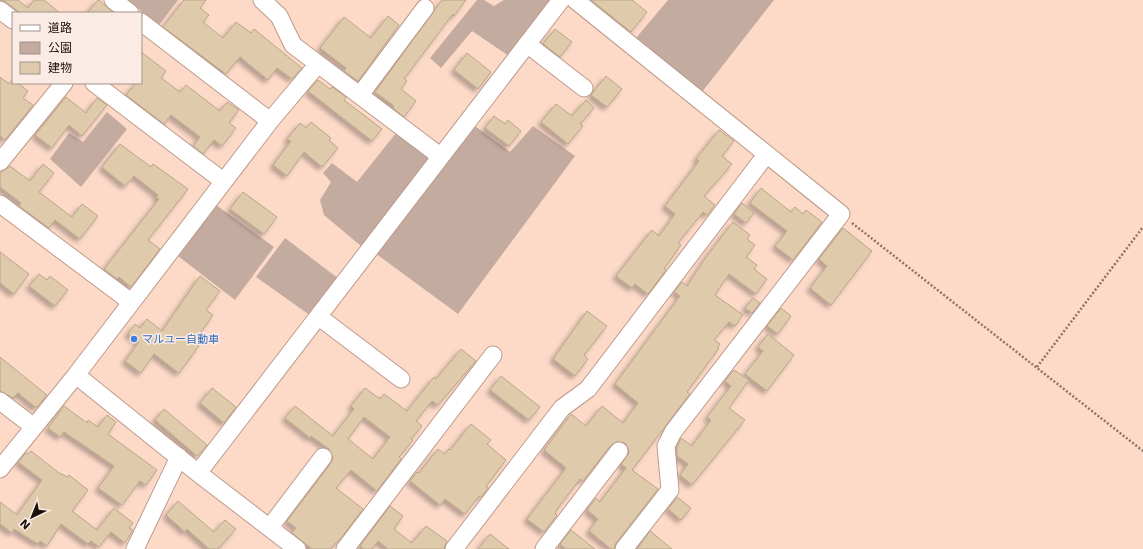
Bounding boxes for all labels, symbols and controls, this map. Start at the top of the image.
legend [12,12,142,84]
text: 道路 [48,21,72,35]
text: 公園 [48,41,72,55]
text: 建物 [48,61,72,75]
place label: マルユー自動車 [142,333,219,346]
marker: マルユー自動車 [129,334,139,344]
north arrow [12,497,52,537]
text: N [18,516,33,532]

